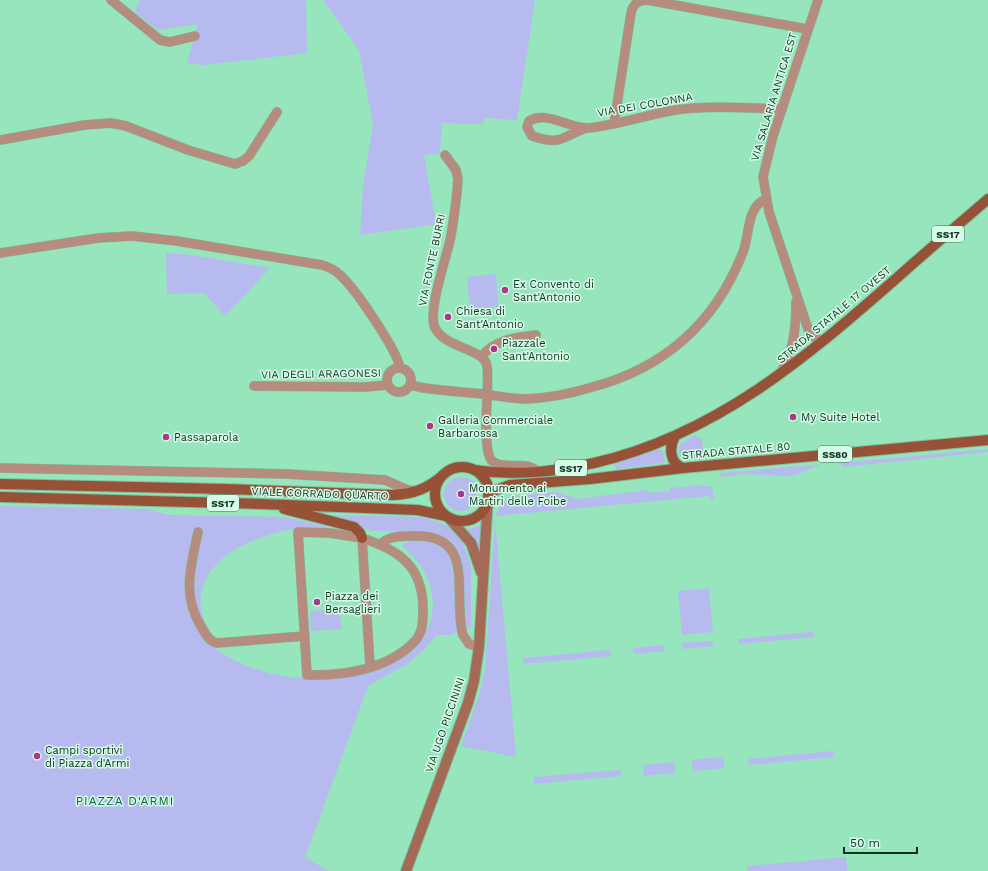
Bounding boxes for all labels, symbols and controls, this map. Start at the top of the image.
street label: VIA SALARIA ANTICA EST [748,31,800,163]
street label: VIA DEI COLONNA [596,90,694,120]
street label: VIA FONTE BURRI [416,213,448,307]
road number: SS17 [932,226,964,242]
street label: STRADA STATALE 17 OVEST [775,263,894,366]
place label: Ex Convento di Sant'Antonio [513,278,594,304]
marker: Ex Convento di Sant'Antonio [500,285,510,295]
place label: Chiesa di Sant'Antonio [456,305,524,331]
marker: Chiesa di Sant'Antonio [443,312,453,322]
place label: Piazzale Sant'Antonio [502,337,570,363]
marker: Piazzale Sant'Antonio [489,344,499,354]
street label: VIA DEGLI ARAGONESI [261,366,381,382]
place label: My Suite Hotel [801,411,880,424]
marker: My Suite Hotel [788,412,798,422]
place label: Galleria Commerciale Barbarossa [438,414,553,440]
marker: Galleria Commerciale Barbarossa [425,421,435,431]
place label: Passaparola [174,431,238,444]
marker: Passaparola [161,432,171,442]
street label: STRADA STATALE 80 [681,440,791,462]
road number: SS80 [818,446,852,462]
road number: SS17 [555,460,587,476]
place label: Monumento ai Martiri delle Foibe [469,482,566,508]
street label: VIALE CORRADO QUARTO [251,485,389,503]
marker: Monumento ai Martiri delle Foibe [456,489,466,499]
road number: SS17 [207,495,239,511]
place label: Piazza dei Bersaglieri [325,590,381,616]
marker: Piazza dei Bersaglieri [312,597,322,607]
street label: VIA UGO PICCININI [423,676,467,774]
place label: Campi sportivi di Piazza d'Armi [45,744,129,770]
marker: Campi sportivi di Piazza d'Armi [32,751,42,761]
district label: PIAZZA D'ARMI [76,794,174,808]
scale bar [844,829,917,855]
text: 50 m [850,836,880,850]

